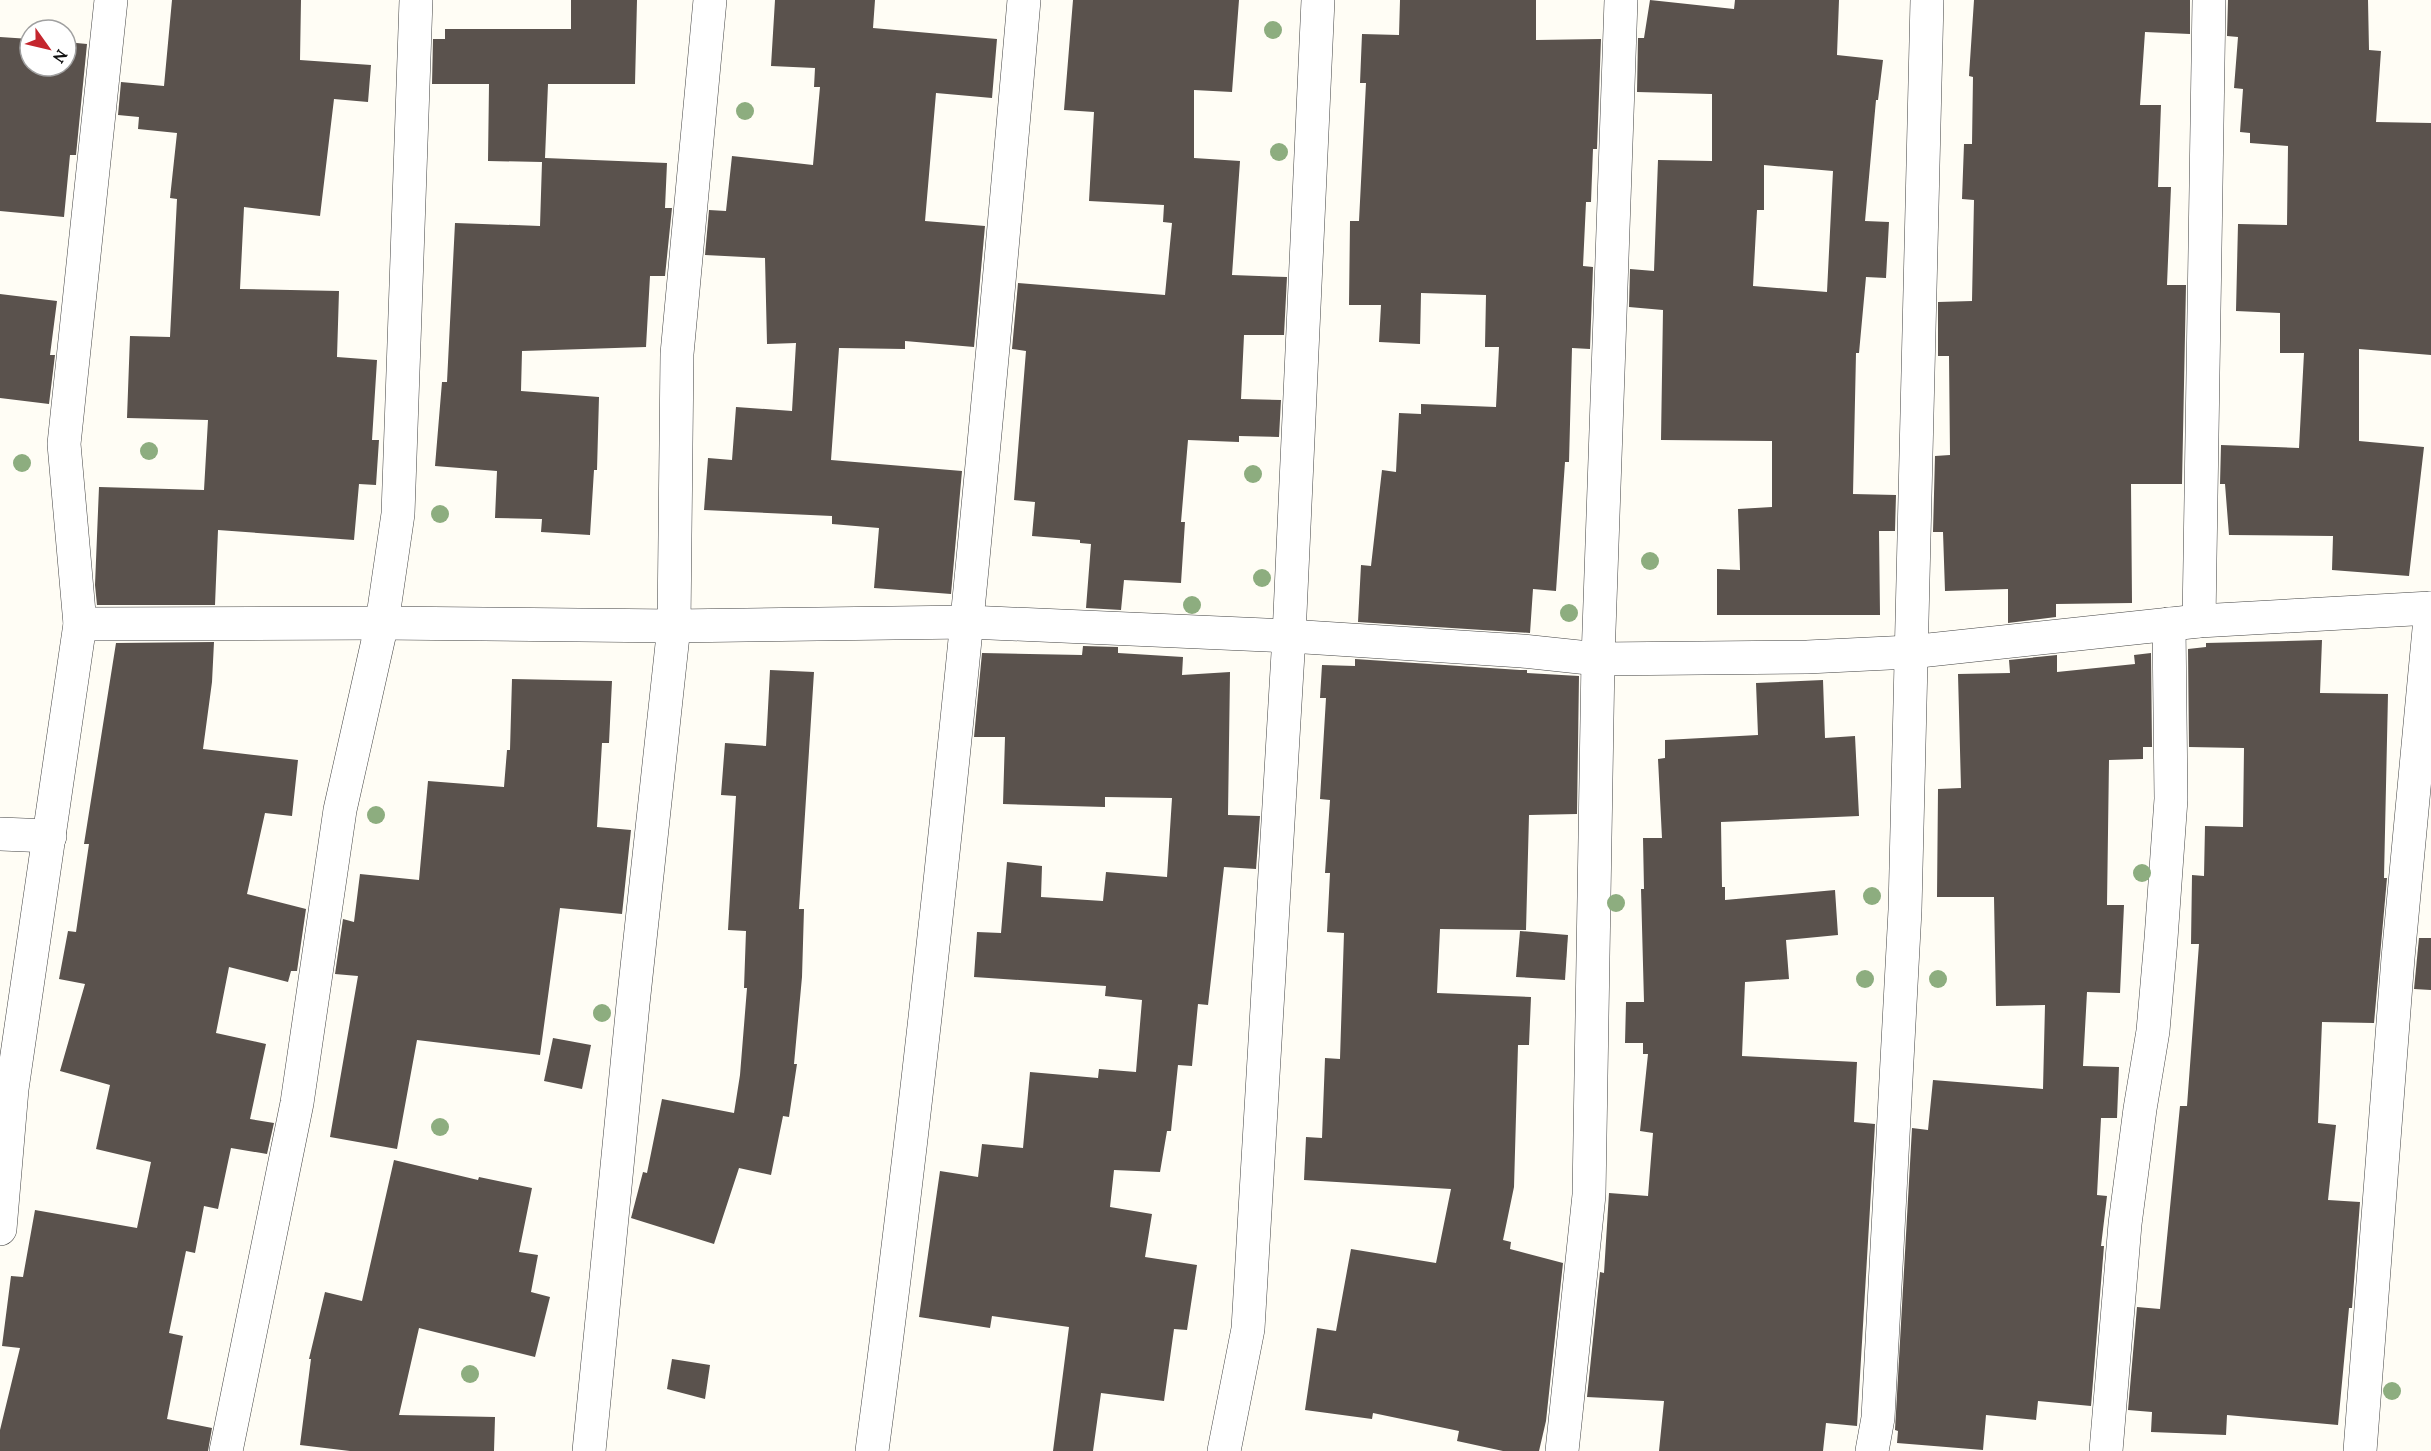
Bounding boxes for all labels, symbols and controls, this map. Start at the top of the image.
north arrow [18,18,78,78]
text: N [49,46,72,67]

